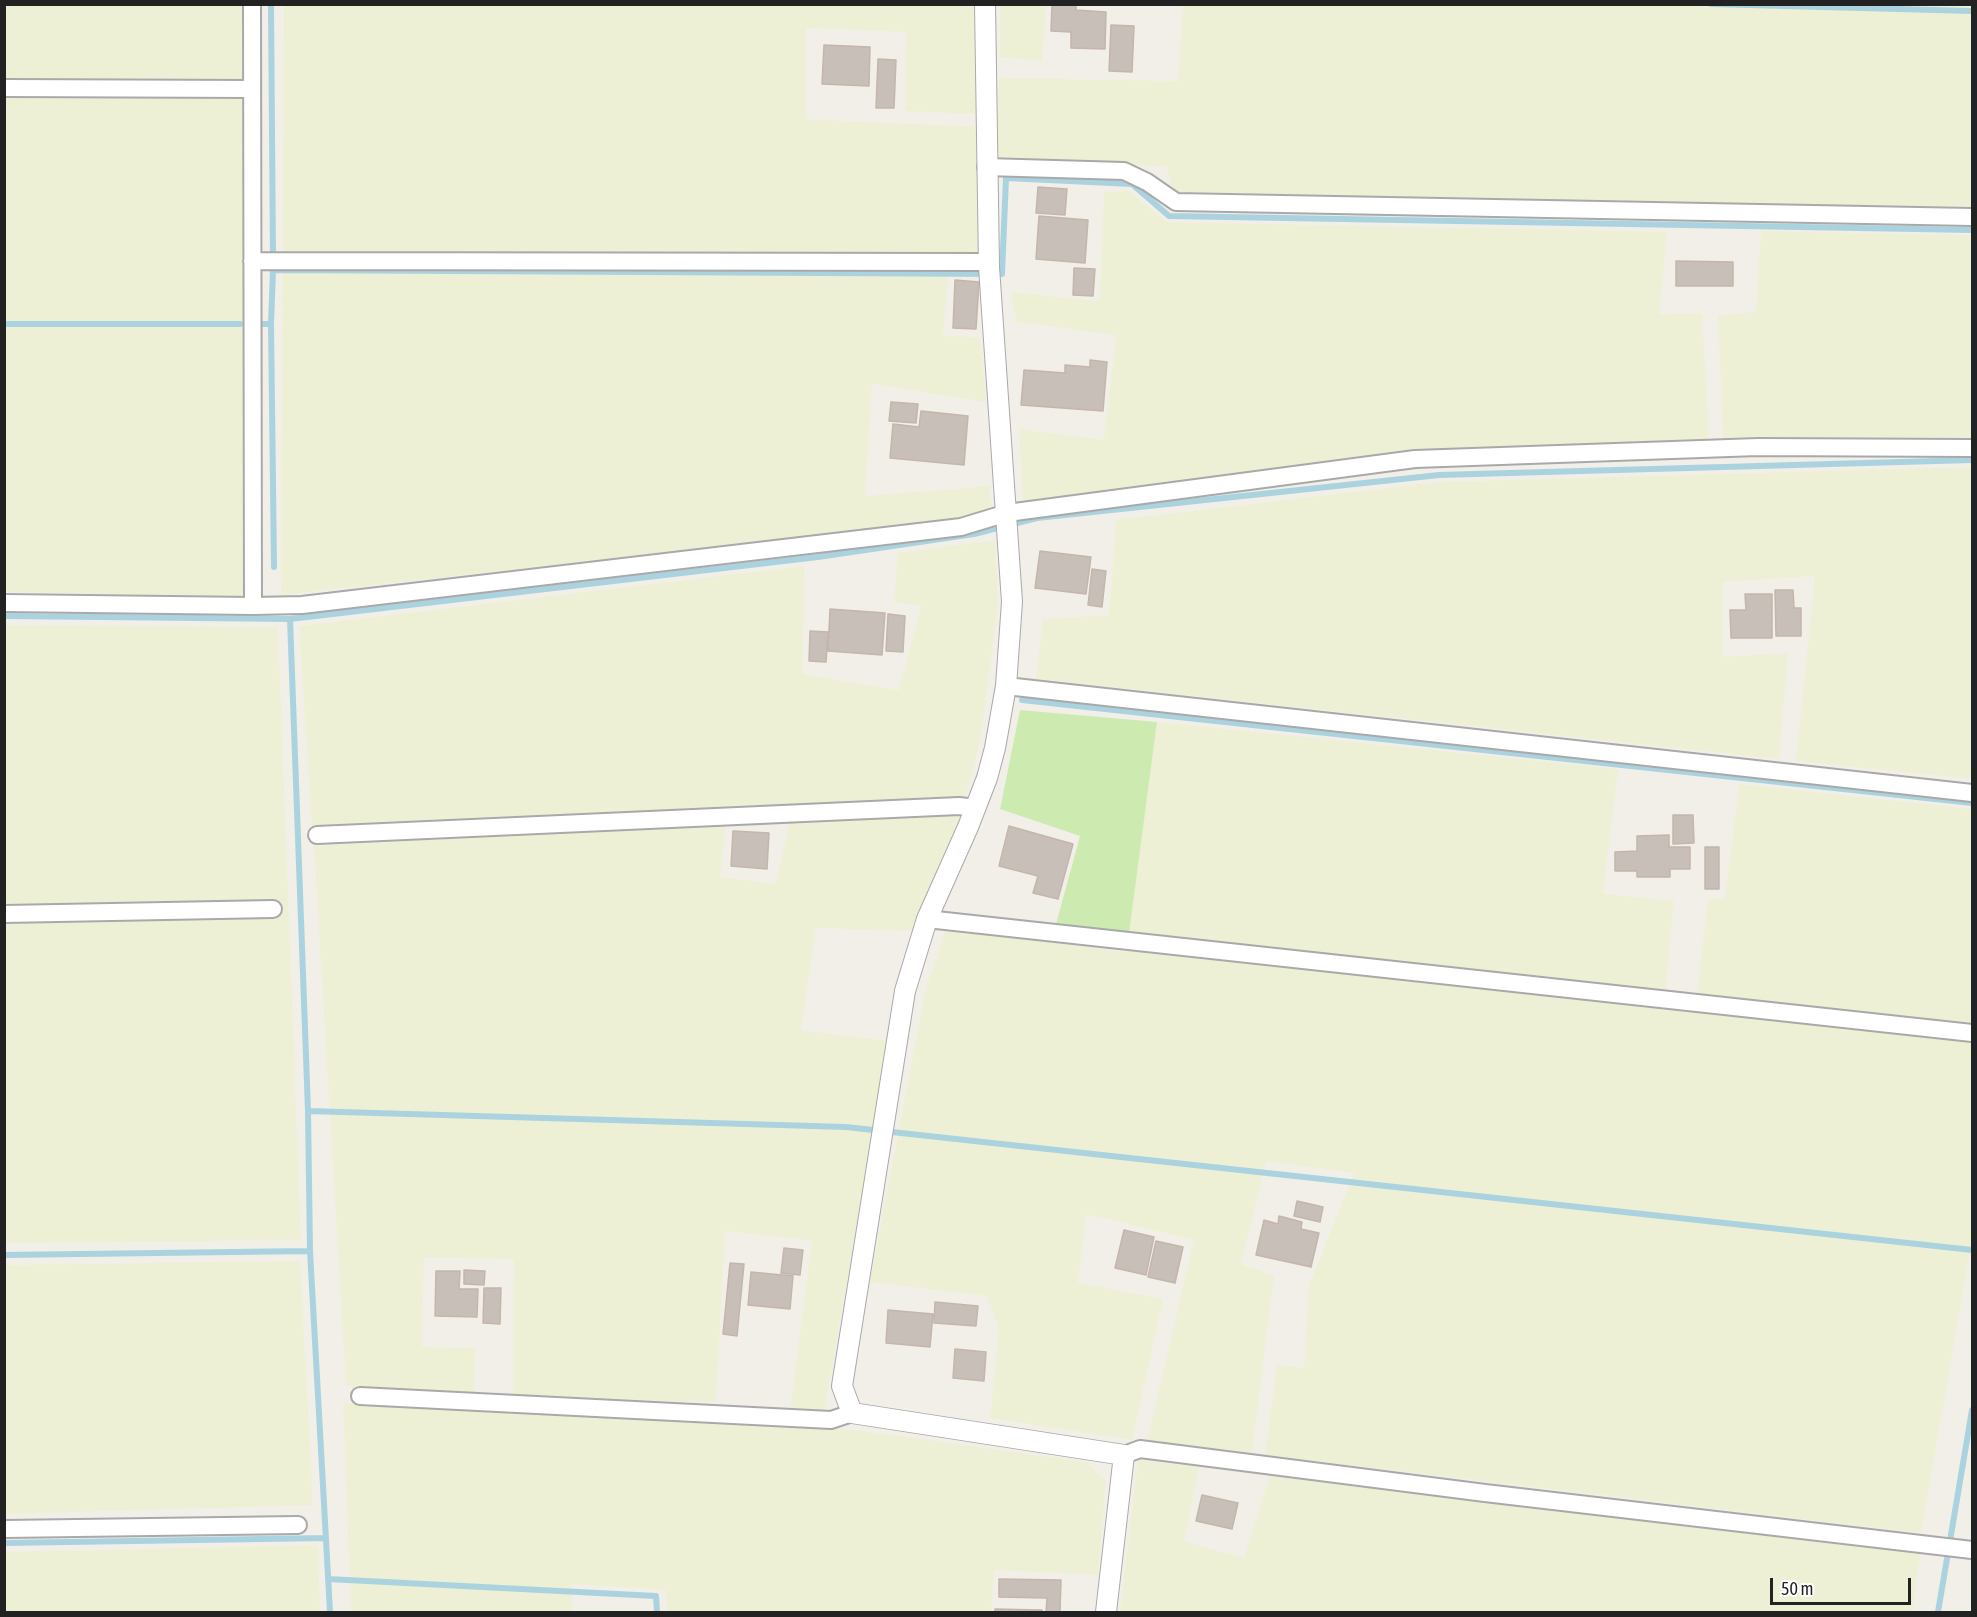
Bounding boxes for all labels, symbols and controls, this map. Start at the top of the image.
scale bar [1773,1566,1914,1604]
text: 50 m [1781,1578,1813,1599]

